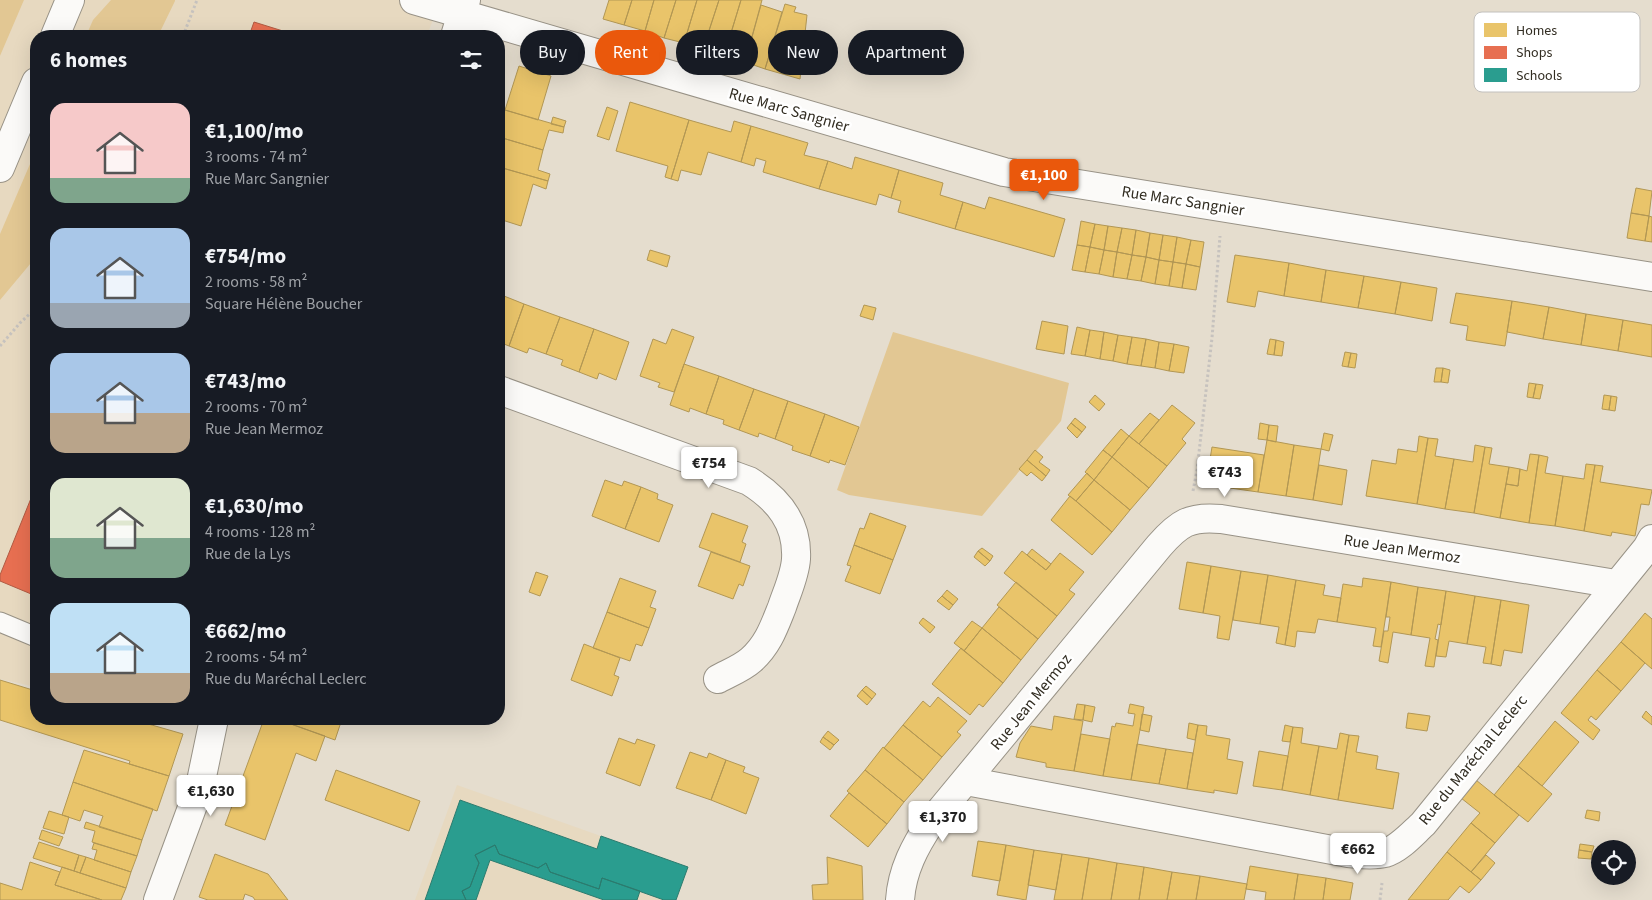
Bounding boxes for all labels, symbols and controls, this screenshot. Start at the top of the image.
legend [1474,12,1640,92]
text: Homes [1516,21,1557,41]
chip: Buy [520,30,585,75]
chip: Rent [595,30,666,75]
chip: Filters [676,30,758,75]
chip: New [768,30,838,75]
chip: Apartment [848,30,964,75]
text: Shops [1516,43,1552,63]
text: 6 homes [50,45,127,75]
icon: filters [457,46,485,74]
text: Schools [1516,66,1562,86]
street label: Rue Marc Sangnier [726,82,852,138]
text: €1,100/mo [205,116,304,146]
icon: home [90,123,150,183]
text: 3 rooms · 74 m² [205,146,307,168]
pin: €1,100 [1003,158,1085,201]
text: €1,100 [1020,164,1068,186]
text: Rue Marc Sangnier [205,168,329,190]
street label: Rue Marc Sangnier [1120,180,1246,222]
text: €754/mo [205,241,286,271]
icon: home [90,248,150,308]
text: 2 rooms · 58 m² [205,271,307,293]
text: Square Hélène Boucher [205,293,362,315]
text: €743/mo [205,366,286,396]
icon: home [90,373,150,433]
text: 2 rooms · 70 m² [205,396,307,418]
text: Rue Jean Mermoz [205,418,323,440]
pin: €754 [679,446,739,489]
text: €754 [692,452,726,474]
pin: €743 [1195,456,1255,498]
text: €743 [1208,461,1242,483]
text: €1,630/mo [205,491,304,521]
icon: home [90,498,150,558]
text: 4 rooms · 128 m² [205,521,315,543]
street label: Rue Jean Mermoz [1342,529,1462,569]
text: Rue de la Lys [205,543,291,565]
text: €662/mo [205,616,286,646]
icon: home [90,623,150,683]
text: 2 rooms · 54 m² [205,646,307,668]
street label: Rue Jean Mermoz [985,649,1077,755]
text: Rue du Maréchal Leclerc [205,668,367,690]
street label: Rue du Maréchal Leclerc [1414,690,1532,830]
pin: €1,630 [170,774,252,817]
text: €1,630 [187,780,235,802]
pin: €1,370 [902,800,984,843]
text: €1,370 [919,806,967,828]
pin: €662 [1328,832,1388,875]
text: €662 [1341,838,1375,860]
map controls [1591,840,1636,885]
button: locate [1591,840,1636,885]

